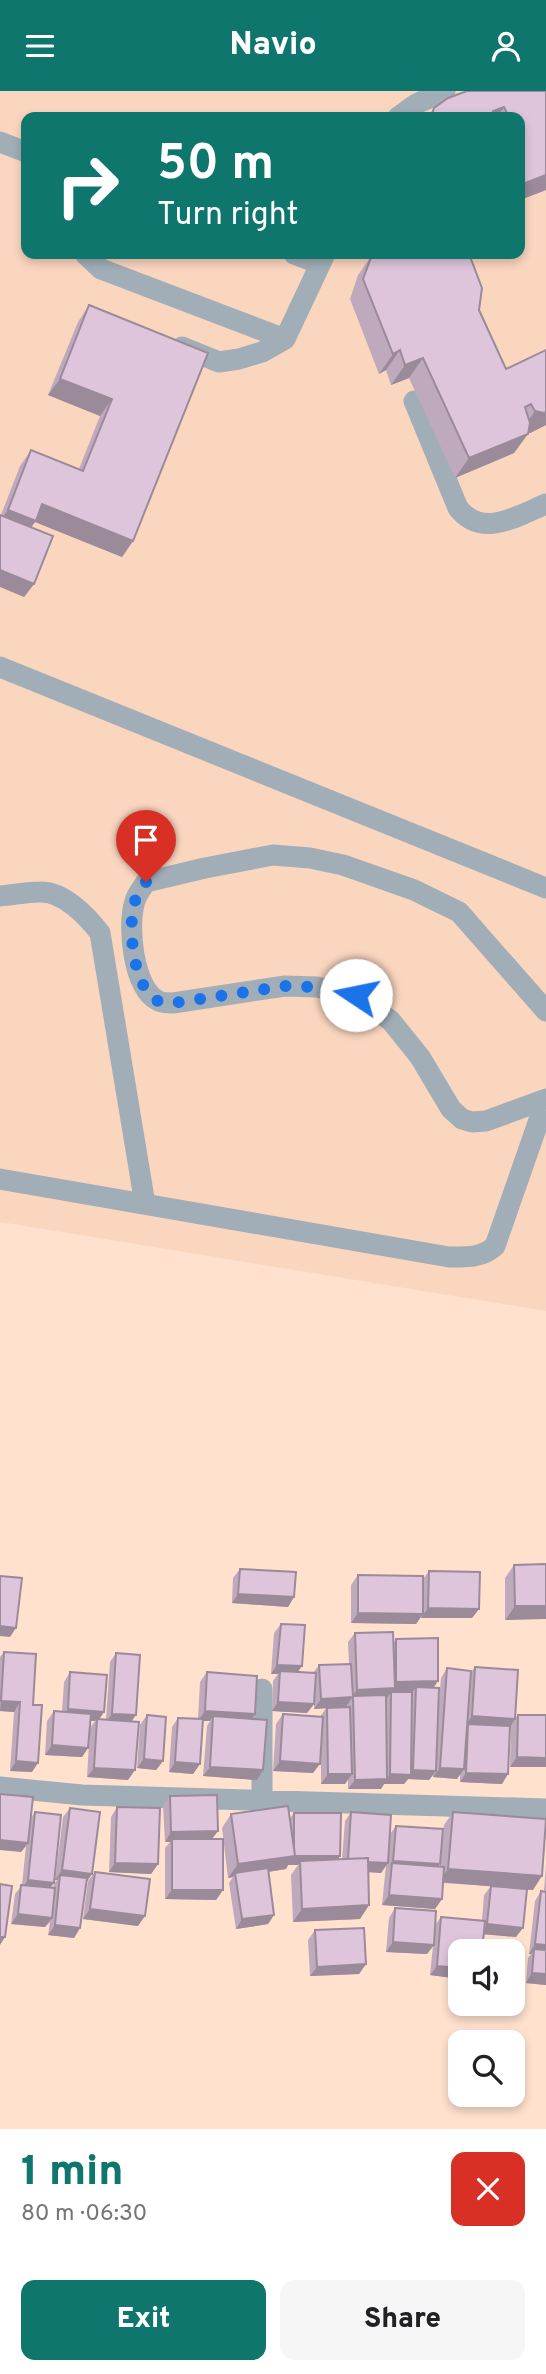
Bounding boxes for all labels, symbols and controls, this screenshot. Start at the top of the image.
text: Navio [229,26,317,66]
icon: menu [21,27,59,65]
icon: person [487,27,525,65]
text: 50 m [157,135,274,197]
icon: right [42,140,133,231]
text: Turn right [157,196,299,236]
pin [116,810,176,882]
icon: arrive [127,821,165,859]
position arrow [319,958,393,1032]
map controls [448,1939,525,2107]
button: sound [448,1939,525,2016]
button: search [448,2030,525,2107]
text: 1 min [21,2147,124,2200]
button: close [451,2152,525,2226]
text: 80 m · 06:30 [21,2200,147,2229]
button: Exit [21,2280,266,2360]
button: Share [280,2280,525,2360]

